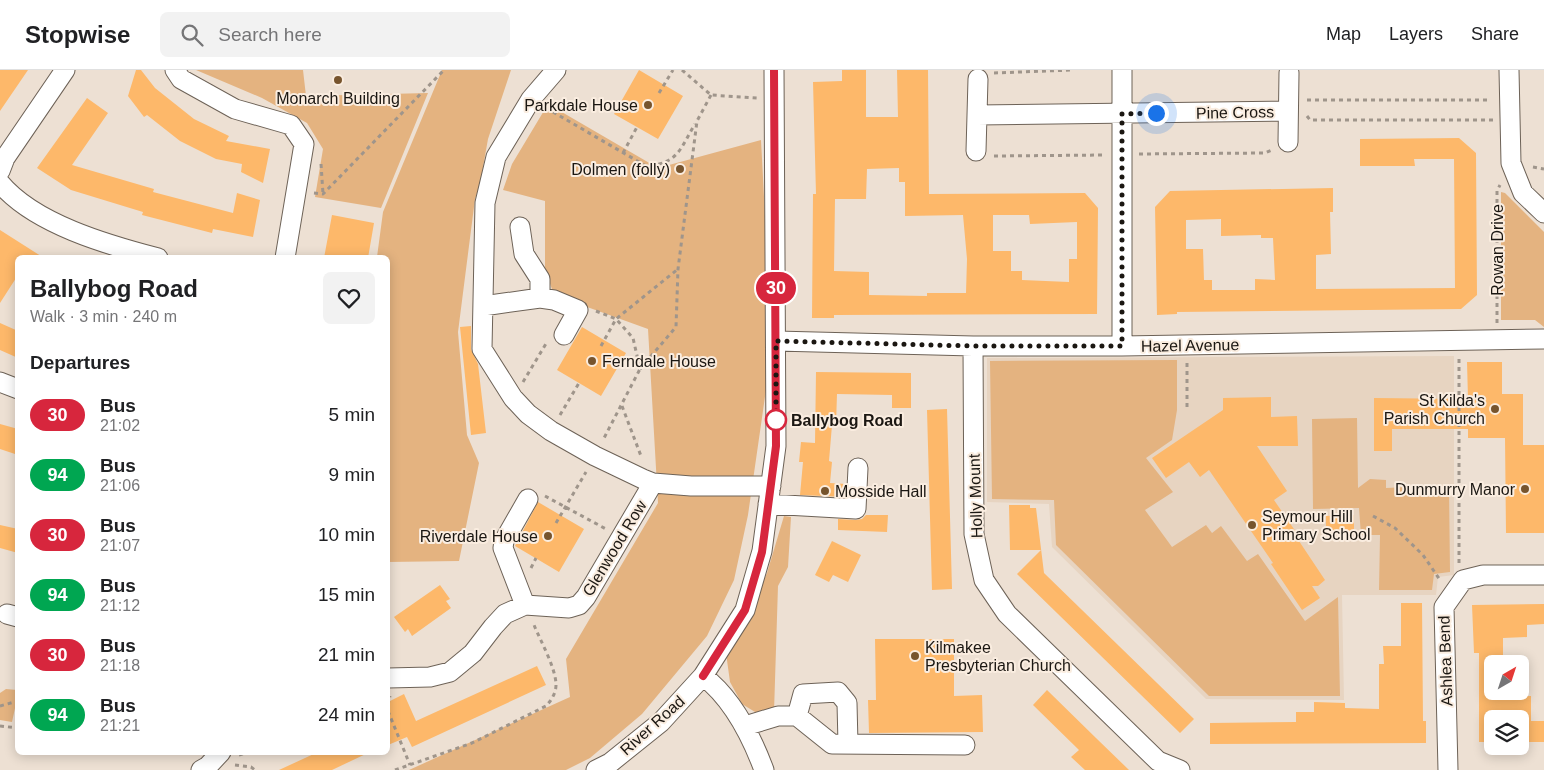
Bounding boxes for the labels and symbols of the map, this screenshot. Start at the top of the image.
marker: Monarch Building [332,74,344,86]
place label: Monarch Building [276,90,400,107]
place label: Parkdale House [524,97,638,114]
marker: Parkdale House [642,99,654,111]
your location [1144,101,1169,126]
street label: Pine Cross [1196,103,1274,122]
place label: Dolmen (folly) [571,161,670,178]
marker: Dolmen (folly) [674,163,686,175]
street label: Rowan Drive [1489,204,1506,296]
line badge: 30 [754,272,798,304]
street label: Hazel Avenue [1141,336,1239,355]
place label: Ferndale House [602,353,716,370]
marker: Ferndale House [586,355,598,367]
place label: St Kilda's Parish Church [1384,392,1485,427]
marker: St Kilda's Parish Church [1489,403,1501,415]
marker: Ballybog Road [765,409,787,431]
place label: Ballybog Road [791,412,903,429]
street label: Holly Mount [966,453,985,538]
place label: Dunmurry Manor [1395,481,1516,498]
place label: Mosside Hall [835,483,927,500]
marker: Dunmurry Manor [1519,483,1531,495]
marker: Mosside Hall [819,485,831,497]
street label: Glenwood Row [579,497,650,599]
place label: Seymour Hill Primary School [1262,508,1370,543]
marker: Seymour Hill Primary School [1246,519,1258,531]
place label: Riverdale House [420,528,538,545]
marker: Riverdale House [542,530,554,542]
street label: Ashlea Bend [1435,615,1456,707]
place label: Kilmakee Presbyterian Church [925,639,1071,674]
marker: Kilmakee Presbyterian Church [909,650,921,662]
north arrow [1484,655,1529,700]
street label: River Road [617,692,688,758]

